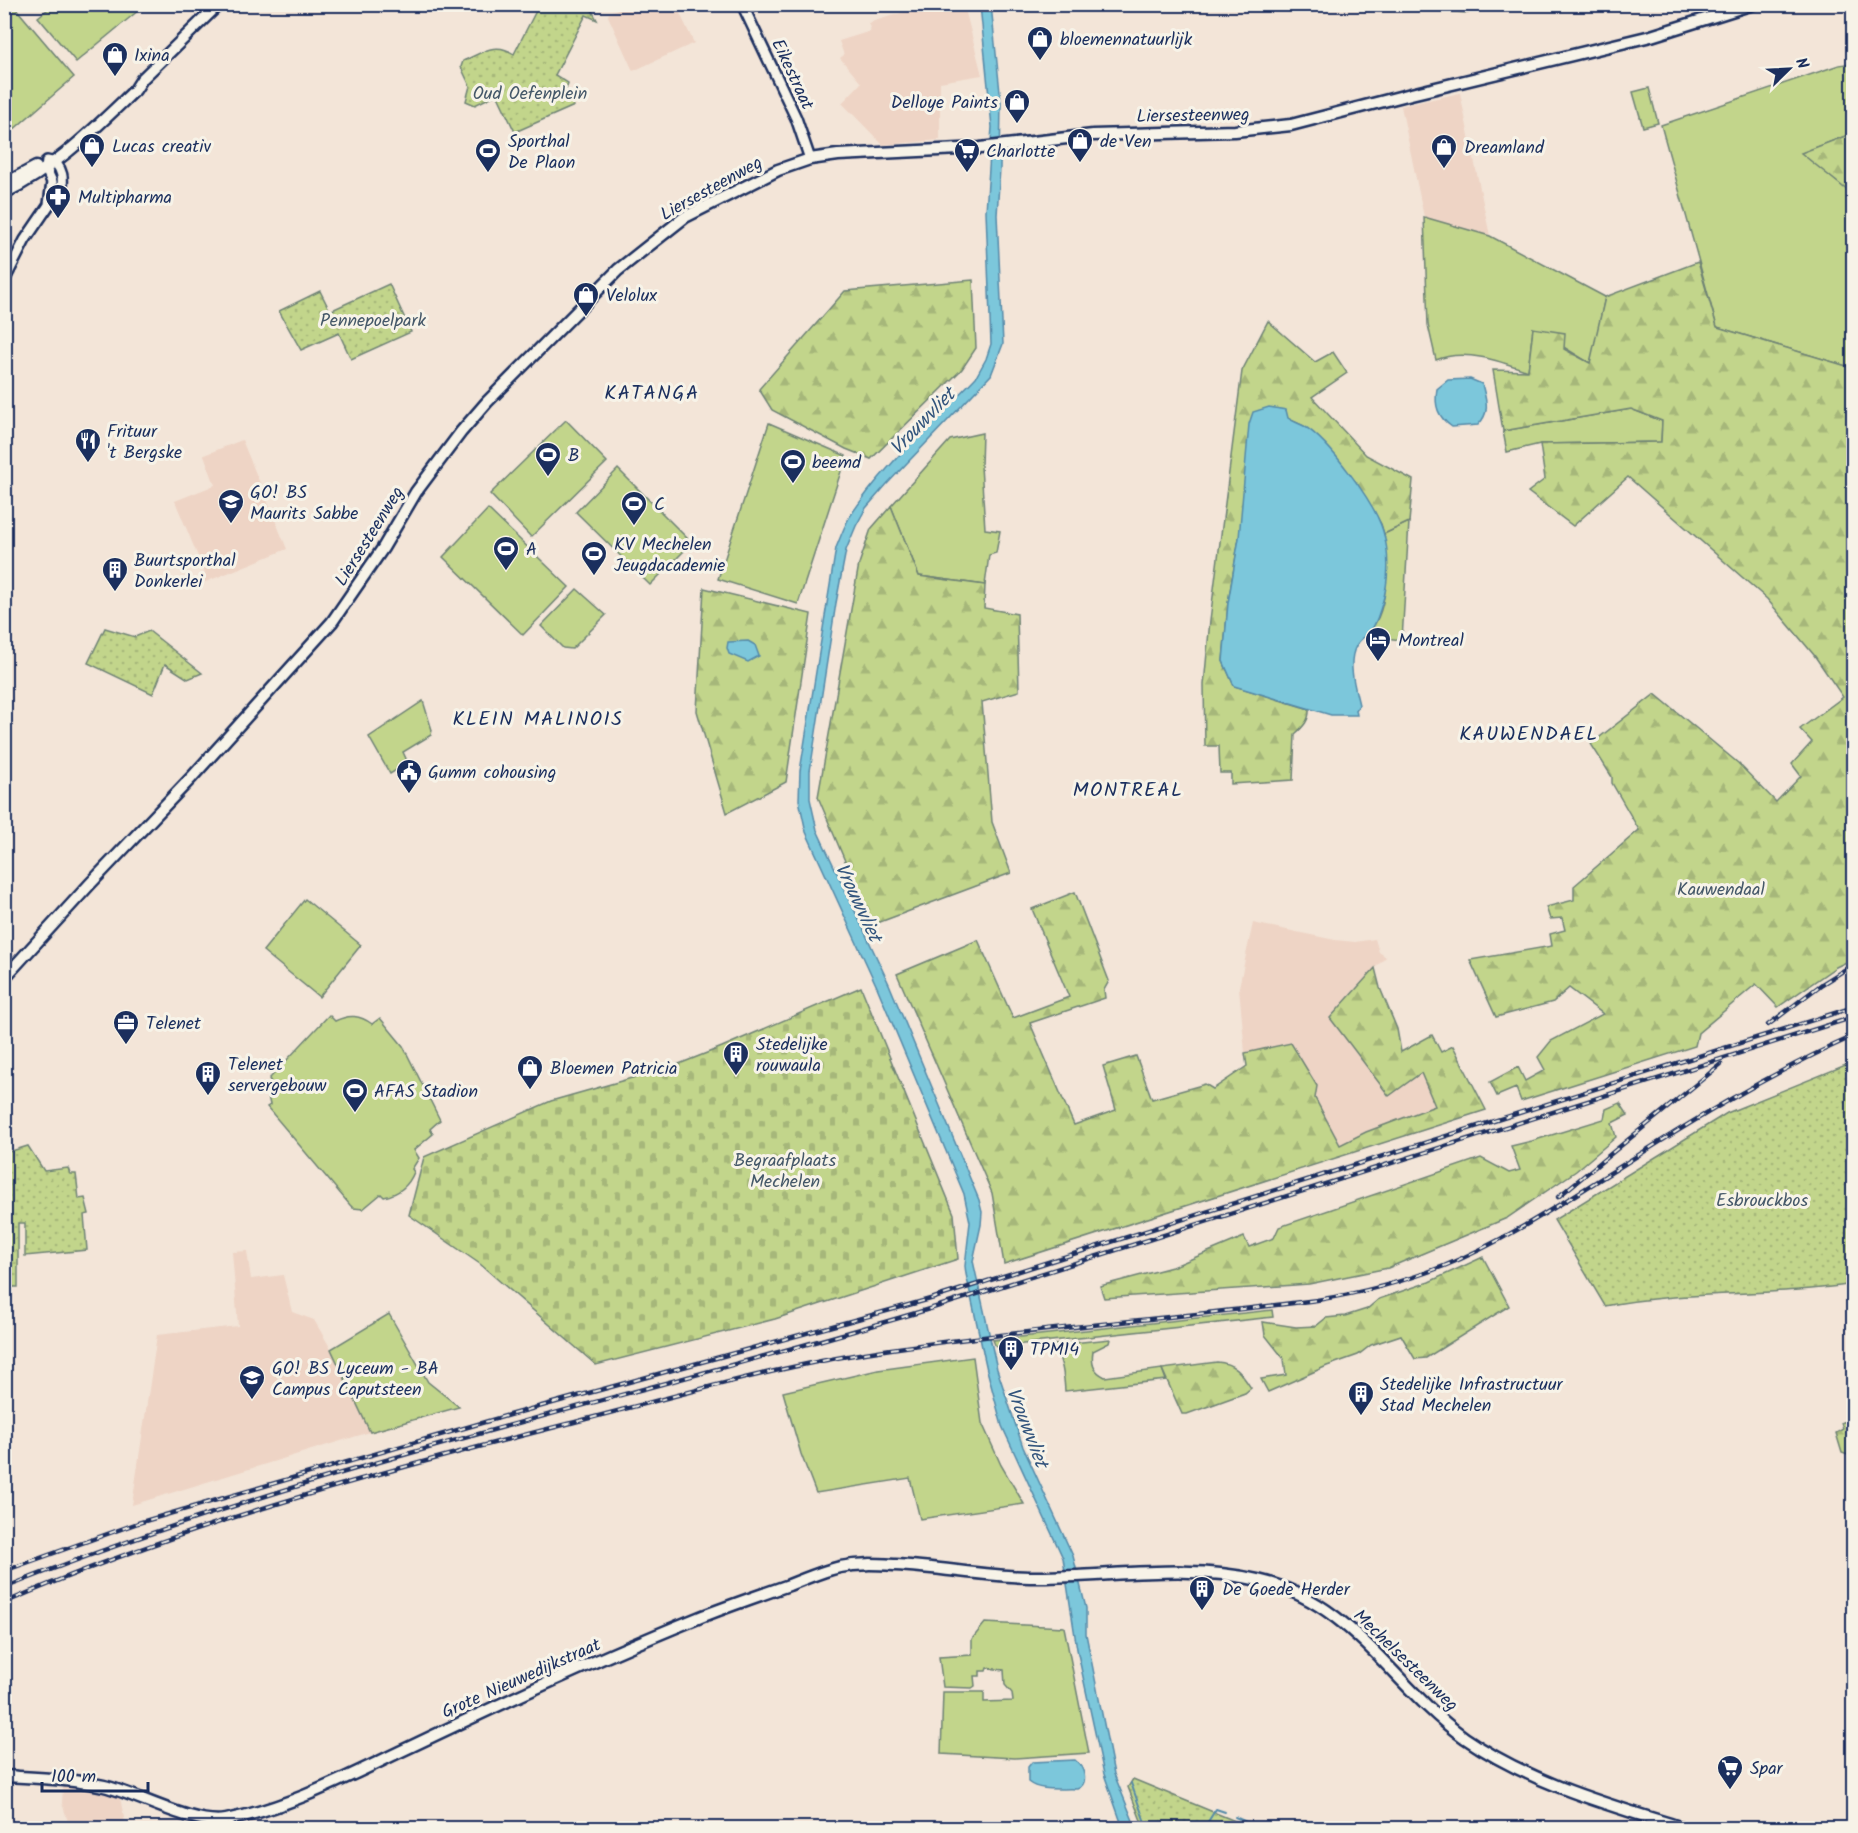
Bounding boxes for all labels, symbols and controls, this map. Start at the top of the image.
shop icon: bloemennatuurlijk [1025,24,1055,62]
place label: bloemennatuurlijk [1060,26,1193,55]
street label: Eikestraat [762,34,821,116]
north arrow [1759,39,1819,99]
shop icon: Ixina [100,40,130,78]
place label: Ixina [134,42,170,71]
text: N [1788,54,1815,73]
park label: Oud Oefenplein [473,80,587,109]
shop icon: Delloye Paints [1002,87,1032,125]
place label: Delloye Paints [891,89,998,118]
street label: Liersesteenweg [1136,101,1250,132]
shop icon: de Ven [1065,126,1095,164]
place label: Sporthal De Plaon [508,128,575,178]
place label: de Ven [1100,128,1152,157]
shop icon: Lucas creativ [77,131,107,169]
shop icon: Dreamland [1429,132,1459,170]
place label: Lucas creativ [112,133,212,162]
place label: Dreamland [1464,134,1545,163]
sports icon: Sporthal De Plaon [473,136,503,174]
supermarket icon: Charlotte [952,136,982,174]
place label: Charlotte [986,138,1055,167]
street label: Liersesteenweg [655,149,768,229]
pharmacy icon: Multipharma [43,182,73,220]
place label: Multipharma [78,184,172,213]
shop icon: Velolux [571,280,601,318]
place label: Velolux [606,282,657,311]
park label: Pennepoelpark [320,307,426,336]
district label: KATANGA [604,378,700,410]
water label: Vrouwvliet [883,379,966,464]
place label: Frituur 't Bergske [107,418,182,468]
restaurant icon: Frituur 't Bergske [73,426,103,464]
sports icon: B [533,440,563,478]
place label: B [568,442,579,471]
sports icon: beemd [778,447,808,485]
place label: beemd [812,449,862,478]
place label: GO! BS Maurits Sabbe [250,479,358,529]
street label: Liersesteenweg [328,481,413,592]
school or university icon: GO! BS Maurits Sabbe [216,487,246,525]
sports icon: C [619,489,649,527]
place label: C [654,491,665,520]
place label: KV Mechelen Jeugdacademie [614,531,725,581]
sports icon: A [491,534,521,572]
place label: A [526,536,537,565]
sports icon: KV Mechelen Jeugdacademie [579,539,609,577]
place label: Buurtsporthal Donkerlei [134,547,236,597]
building icon: Buurtsporthal Donkerlei [100,555,130,593]
hotel icon: Montreal [1363,625,1393,663]
place label: Montreal [1398,627,1464,656]
district label: KLEIN MALINOIS [453,704,623,736]
district label: KAUWENDAEL [1459,719,1599,751]
public building icon: Gumm cohousing [394,757,424,795]
place label: Gumm cohousing [428,759,556,788]
district label: MONTREAL [1073,775,1183,807]
water label: Vrouwvliet [825,858,891,951]
park label: Kauwendaal [1677,876,1765,905]
office icon: Telenet [111,1008,141,1046]
place label: Telenet [146,1010,202,1039]
place label: Stedelijke rouwaula [756,1031,828,1081]
building icon: Stedelijke rouwaula [721,1039,751,1077]
place label: Telenet servergebouw [228,1051,327,1101]
shop icon: Bloemen Patricia [515,1053,545,1091]
place label: Bloemen Patricia [550,1055,678,1084]
building icon: Telenet servergebouw [193,1059,223,1097]
sports icon: AFAS Stadion [340,1076,370,1114]
place label: AFAS Stadion [374,1078,478,1107]
park label: Begraafplaats Mechelen [734,1147,836,1197]
park label: Esbrouckbos [1716,1187,1808,1216]
building icon: TPM14 [996,1334,1026,1372]
place label: TPM14 [1030,1336,1079,1365]
place label: GO! BS Lyceum - BA Campus Caputsteen [272,1355,439,1405]
school or university icon: GO! BS Lyceum - BA Campus Caputsteen [237,1363,267,1401]
place label: Stedelijke Infrastructuur Stad Mechelen [1380,1371,1564,1421]
building icon: Stedelijke Infrastructuur Stad Mechelen [1346,1379,1376,1417]
water label: Vrouwvliet [996,1383,1057,1476]
building icon: De Goede Herder [1187,1574,1217,1612]
place label: De Goede Herder [1222,1576,1351,1605]
street label: Mechelsesteenweg [1345,1603,1464,1719]
street label: Grote Nieuwedijkstraat [437,1631,607,1728]
supermarket icon: Spar [1715,1753,1745,1791]
scale bar [42,1755,148,1793]
place label: Spar [1750,1755,1784,1784]
text: 100 m [51,1763,96,1792]

